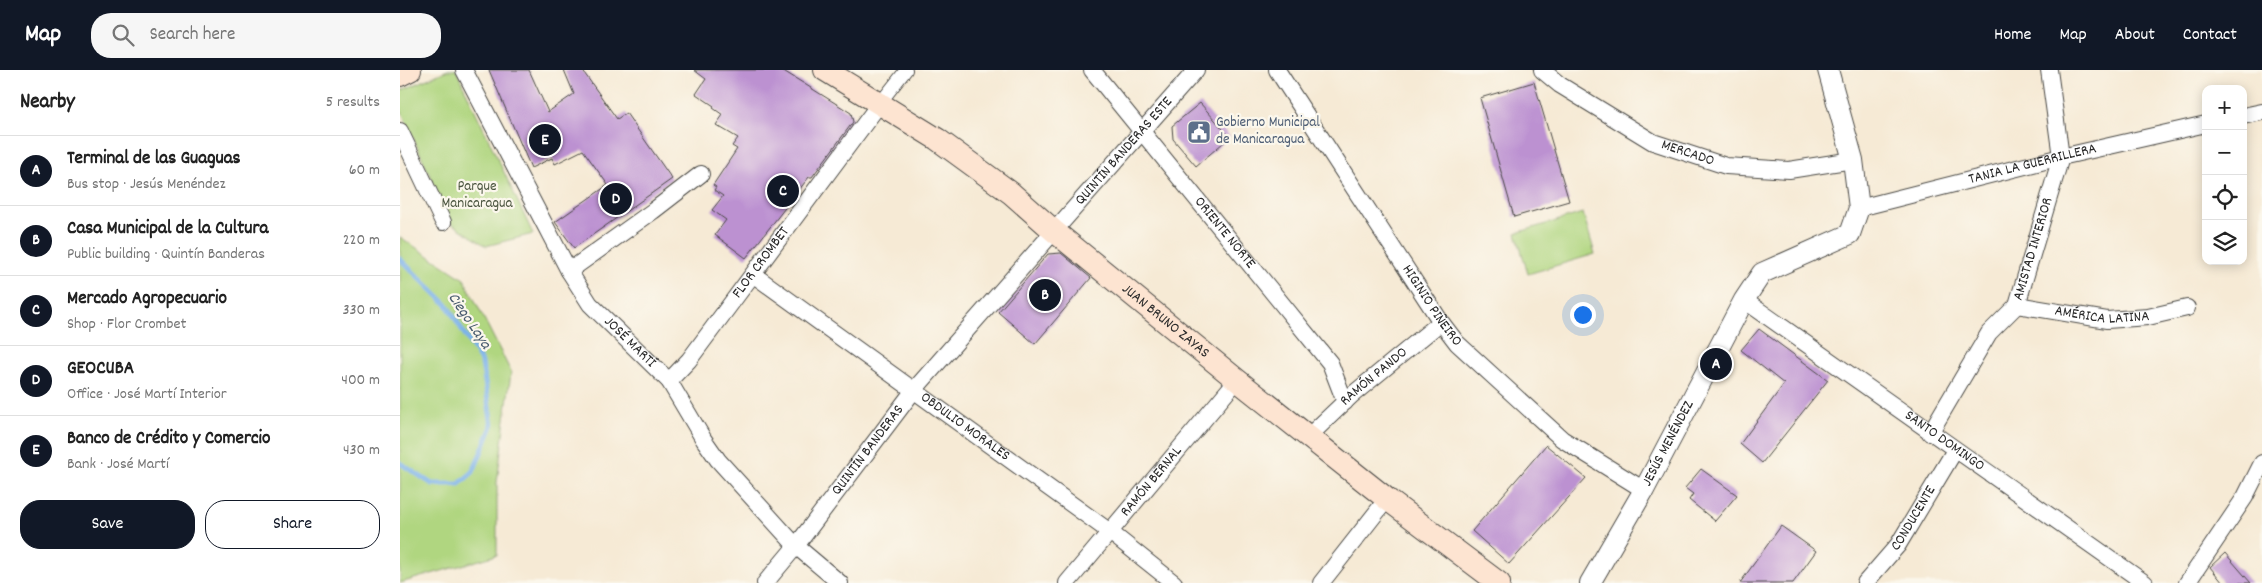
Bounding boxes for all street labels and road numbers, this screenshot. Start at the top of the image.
street label: QUINTÍN BANDERAS ESTE [1070,92,1178,210]
street label: MERCADO [1658,134,1717,172]
street label: TANIA LA GUERRILLERA [1966,138,2099,191]
street label: ORIENTE NORTE [1188,192,1261,274]
street label: AMISTAD INTERIOR [2008,195,2059,303]
street label: FLOR CROMBET [727,222,795,303]
street label: HIGINIO PIÑEIRO [1396,261,1467,351]
street label: JUAN BRUNO ZAYAS [1116,279,1214,364]
street label: AMÉRICA LATINA [2053,300,2150,331]
street label: JOSÉ MARTÍ [598,312,661,374]
street label: RAMÓN PANDO [1335,342,1413,412]
street label: OBDULIO MORALES [915,387,1014,467]
street label: JESÚS MENÉNDEZ [1637,396,1700,490]
street label: QUINTÍN BANDERAS [827,401,910,500]
street label: SANTO DOMINGO [1900,405,1989,477]
street label: RAMÓN BERNAL [1116,442,1188,522]
street label: CONDUCENTE [1886,482,1942,557]

